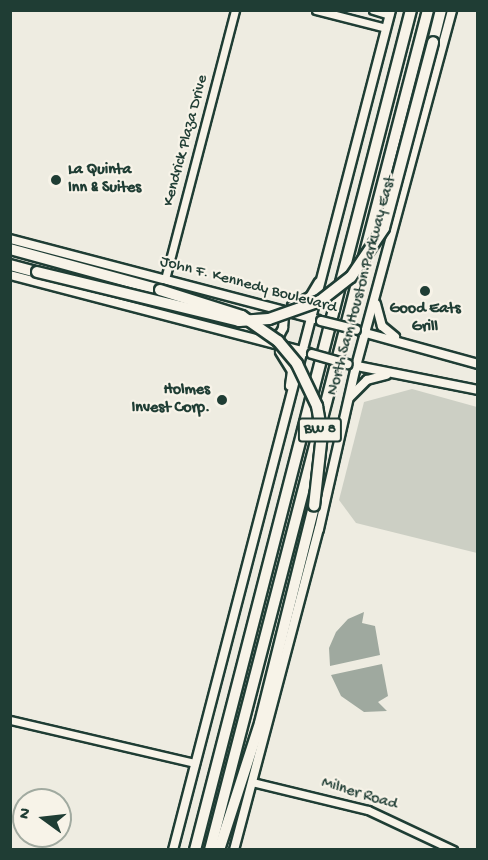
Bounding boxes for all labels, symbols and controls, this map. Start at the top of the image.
street label: Kendrick Plaza Drive [160,73,214,209]
place label: La Quinta Inn & Suites [68,161,141,199]
marker: La Quinta Inn & Suites [49,173,63,187]
street label: North Sam Houston Parkway East [324,174,402,398]
street label: John F. Kennedy Boulevard [158,253,338,319]
marker: Good Eats Grill [418,284,432,298]
place label: Good Eats Grill [389,300,461,338]
place label: Holmes Invest Corp. [131,381,210,419]
marker: Holmes Invest Corp. [215,393,229,407]
road number: BW 8 [298,418,342,442]
street label: Milner Road [319,774,399,816]
north arrow [12,788,72,848]
text: N [16,806,37,821]

